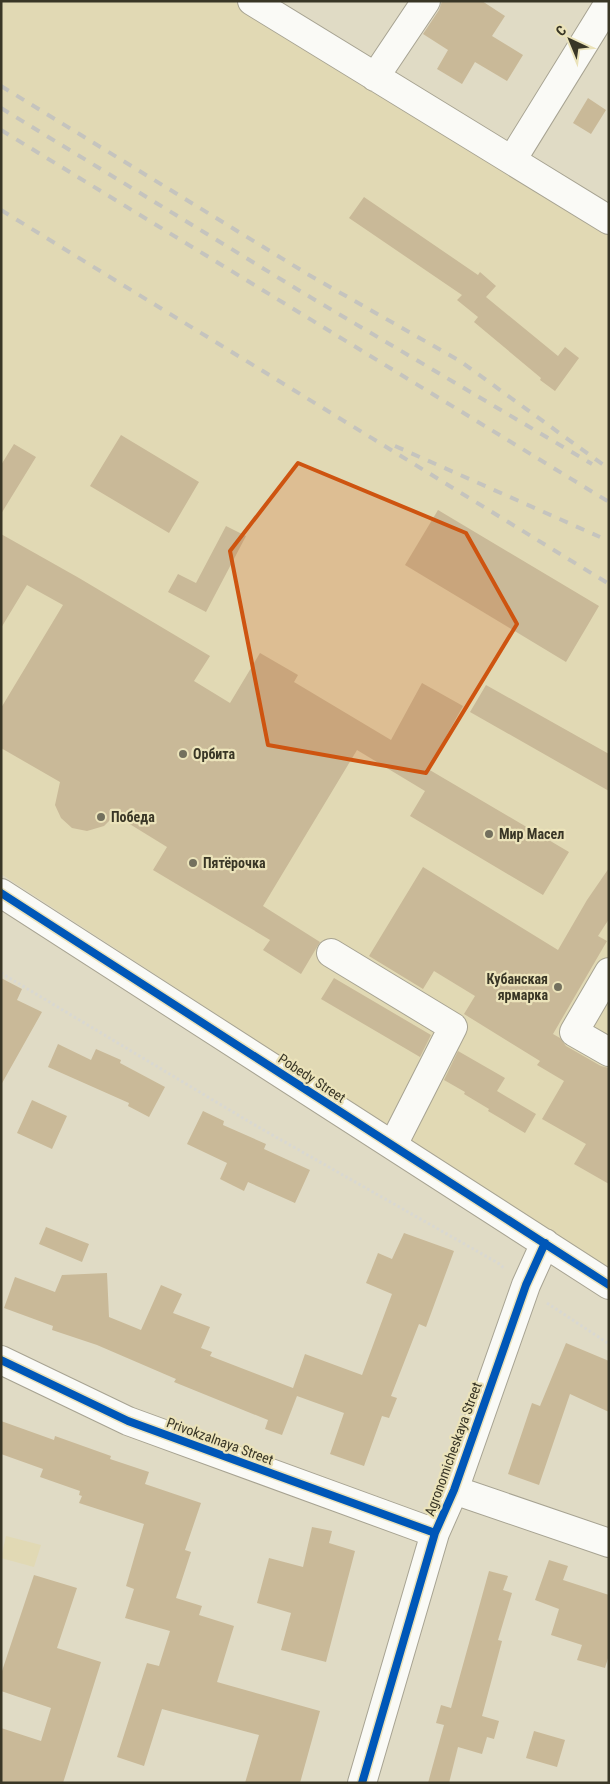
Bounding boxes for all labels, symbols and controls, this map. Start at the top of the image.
north arrow [545,15,595,65]
text: С [553,22,569,39]
place label: Орбита [193,746,236,762]
marker: Орбита [177,748,189,760]
place label: Победа [111,809,155,825]
marker: Победа [95,811,107,823]
place label: Мир Масел [499,826,564,842]
marker: Мир Масел [483,828,495,840]
place label: Пятёрочка [203,855,266,871]
marker: Пятёрочка [187,857,199,869]
place label: Кубанская ярмарка [487,971,548,1003]
marker: Кубанская ярмарка [552,981,564,993]
street label: Pobedy Street [275,1050,349,1106]
street label: Agronomicheskaya Street [421,1380,485,1518]
street label: Privokzalnaya Street [164,1414,276,1468]

